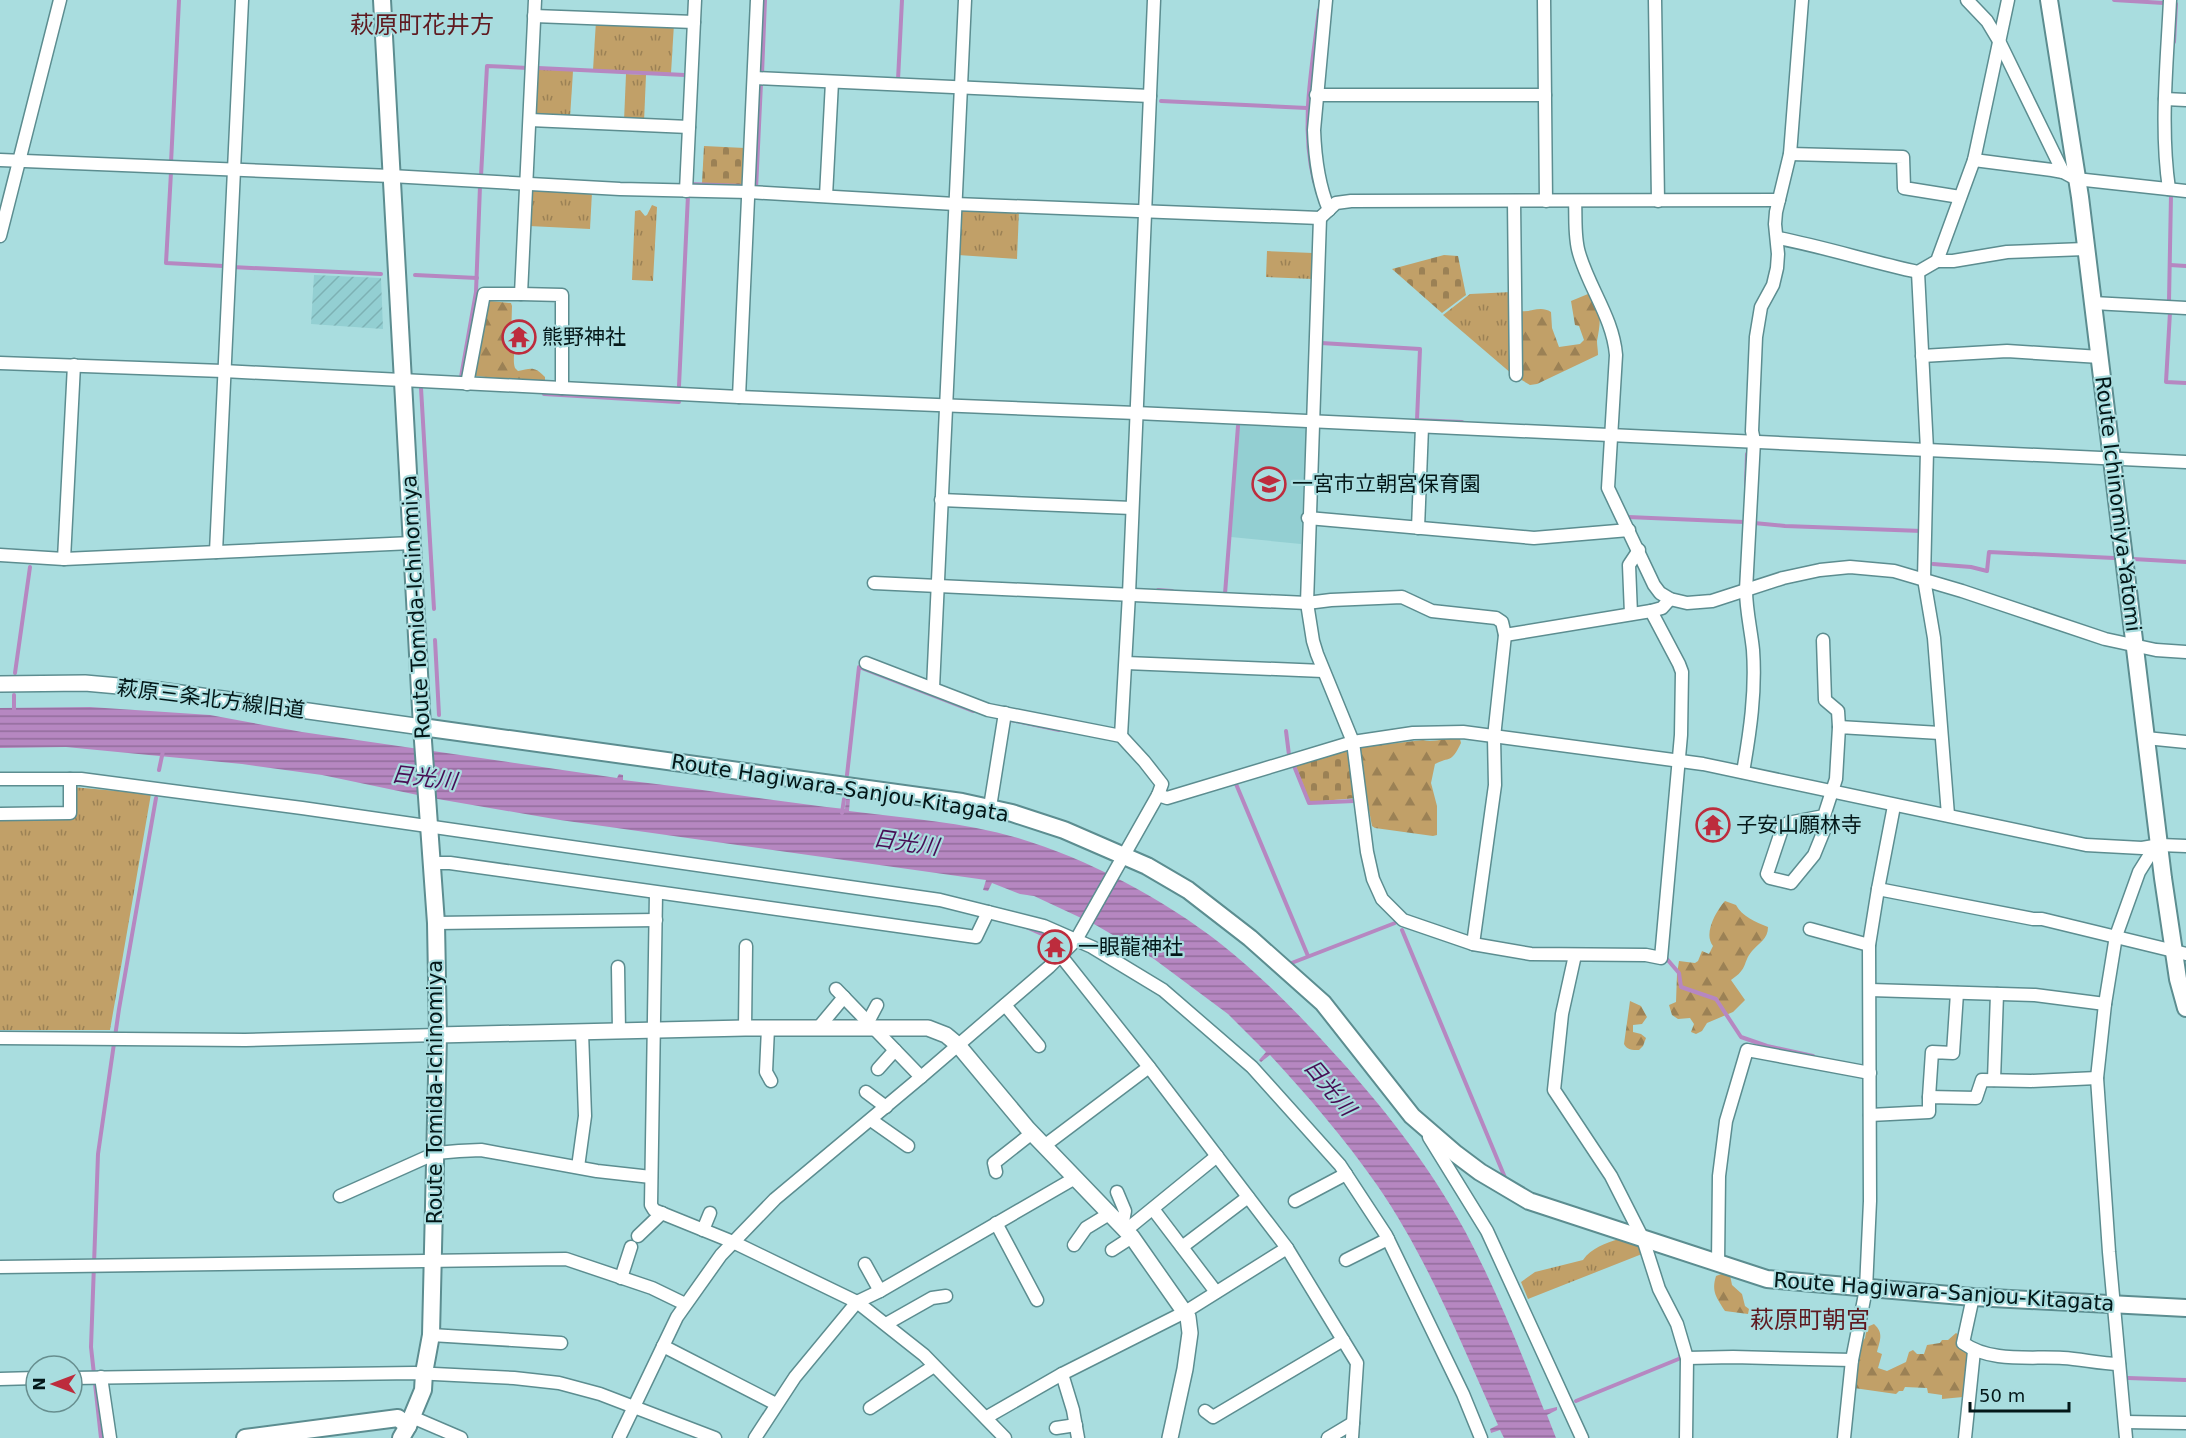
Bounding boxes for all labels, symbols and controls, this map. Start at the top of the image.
district label: 萩原町花井方 [350,11,494,39]
temple icon: 熊野神社 [501,319,537,355]
place label: 熊野神社 [542,325,626,349]
street label: Route Ichinomiya-Yatomi [2090,375,2146,633]
school or university icon: 一宮市立朝宮保育園 [1251,466,1287,502]
place label: 一宮市立朝宮保育園 [1292,472,1481,496]
street label: Route Tomida-Ichinomiya [397,474,435,740]
street label: 萩原三条北方線旧道 [116,676,306,722]
street label: Route Hagiwara-Sanjou-Kitagata [669,749,1011,827]
water label: 日光川 [390,761,460,794]
temple icon: 子安山願林寺 [1695,807,1731,843]
place label: 子安山願林寺 [1736,813,1862,837]
water label: 日光川 [872,826,942,860]
temple icon: 一眼龍神社 [1037,929,1073,965]
place label: 一眼龍神社 [1078,935,1183,959]
street label: Route Tomida-Ichinomiya [423,960,447,1224]
water label: 日光川 [1299,1054,1362,1122]
street label: Route Hagiwara-Sanjou-Kitagata [1773,1268,2115,1316]
district label: 萩原町朝宮 [1750,1306,1870,1334]
north arrow [24,1354,84,1414]
scale bar [1970,1375,2069,1413]
text: N [30,1377,49,1391]
text: 50 m [1979,1385,2025,1406]

